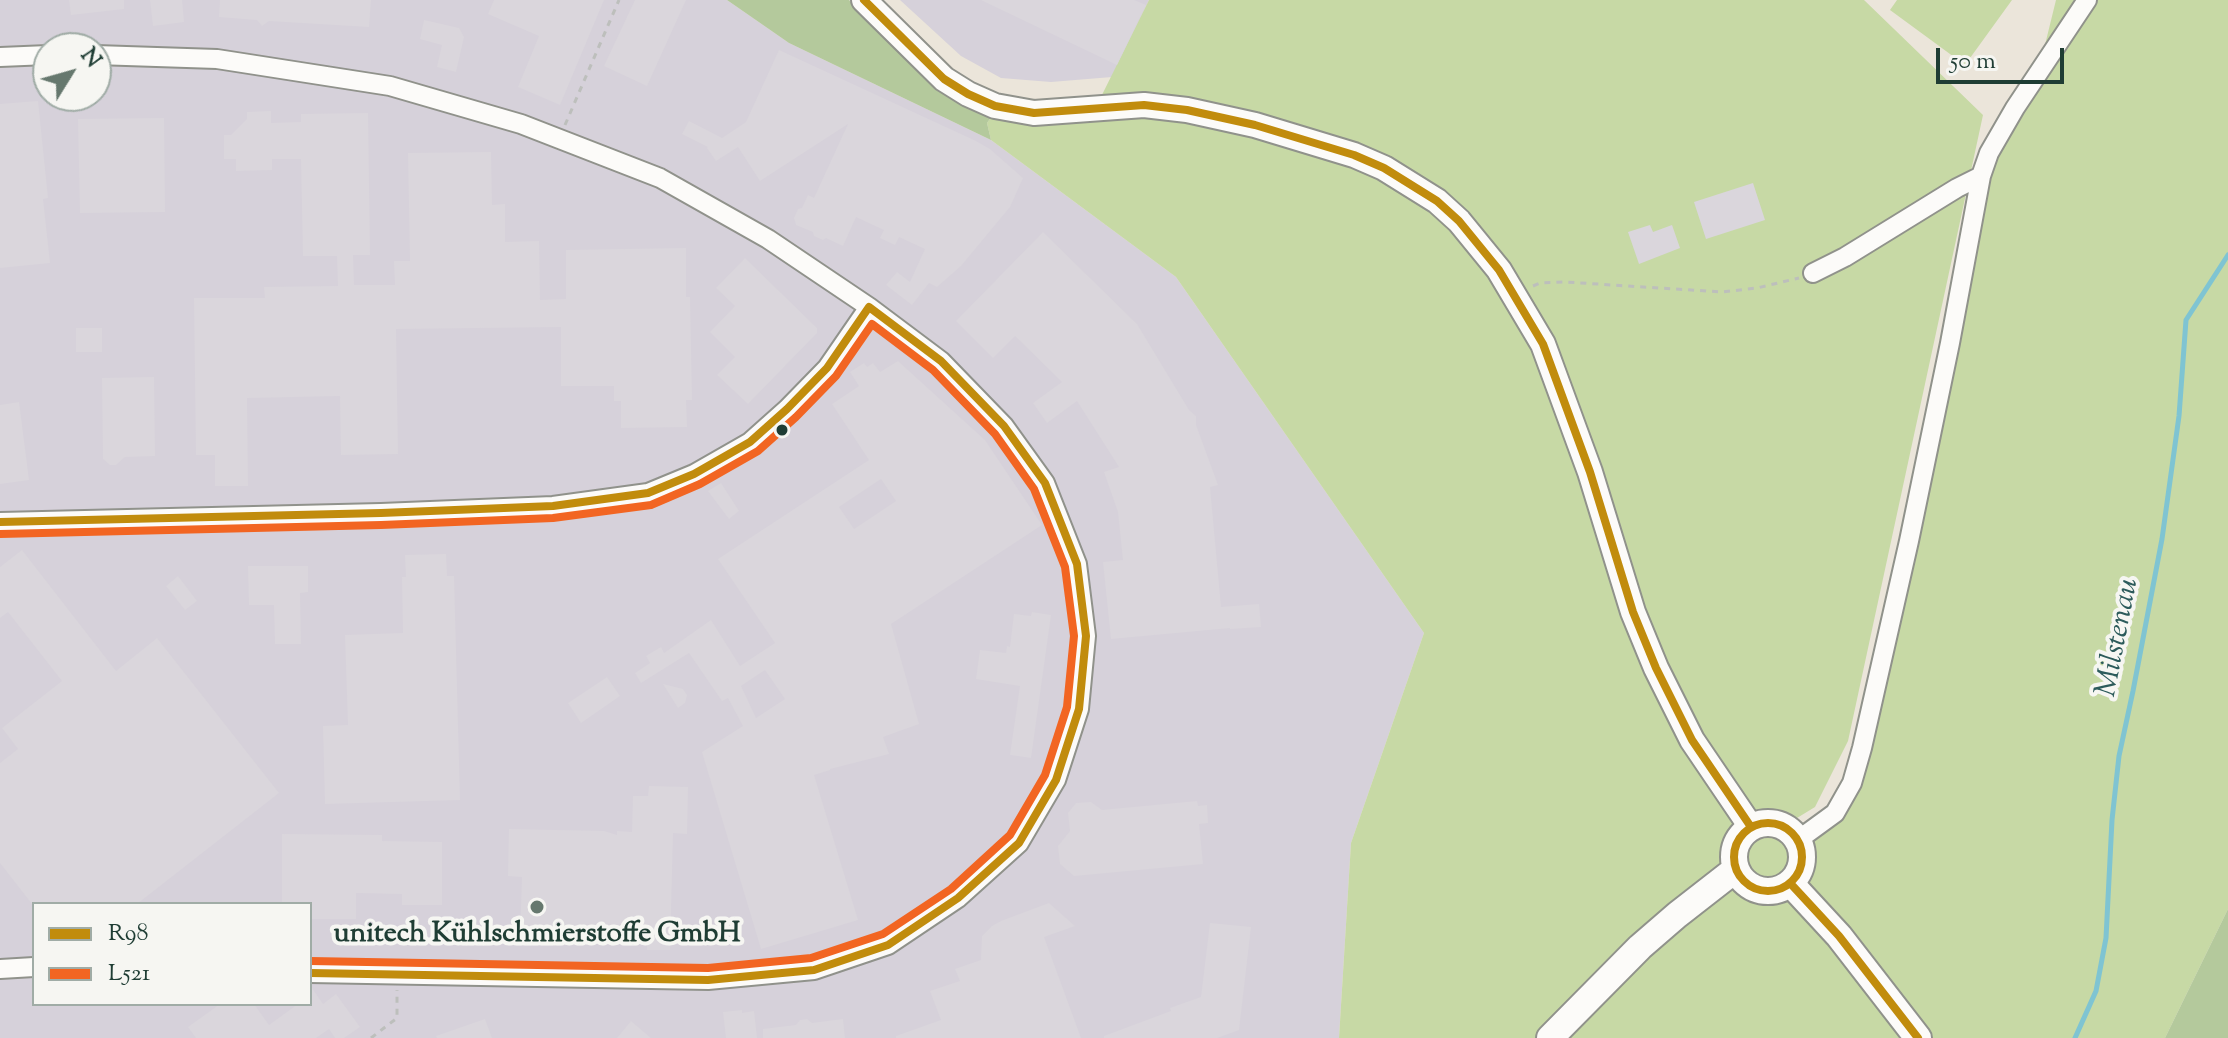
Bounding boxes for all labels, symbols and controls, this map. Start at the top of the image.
north arrow [32,32,112,112]
scale bar [1940,32,2068,82]
text: N [72,42,108,75]
text: 50 m [1950,45,1996,79]
unlabelled marker [774,422,790,438]
water label: Milstenau [2091,576,2149,700]
marker: unitech Kühlschmierstoffe GmbH [528,898,546,916]
legend [32,902,312,1006]
text: R98 [108,917,148,951]
place label: unitech Kühlschmierstoffe GmbH [334,919,740,953]
text: L521 [108,957,150,991]

